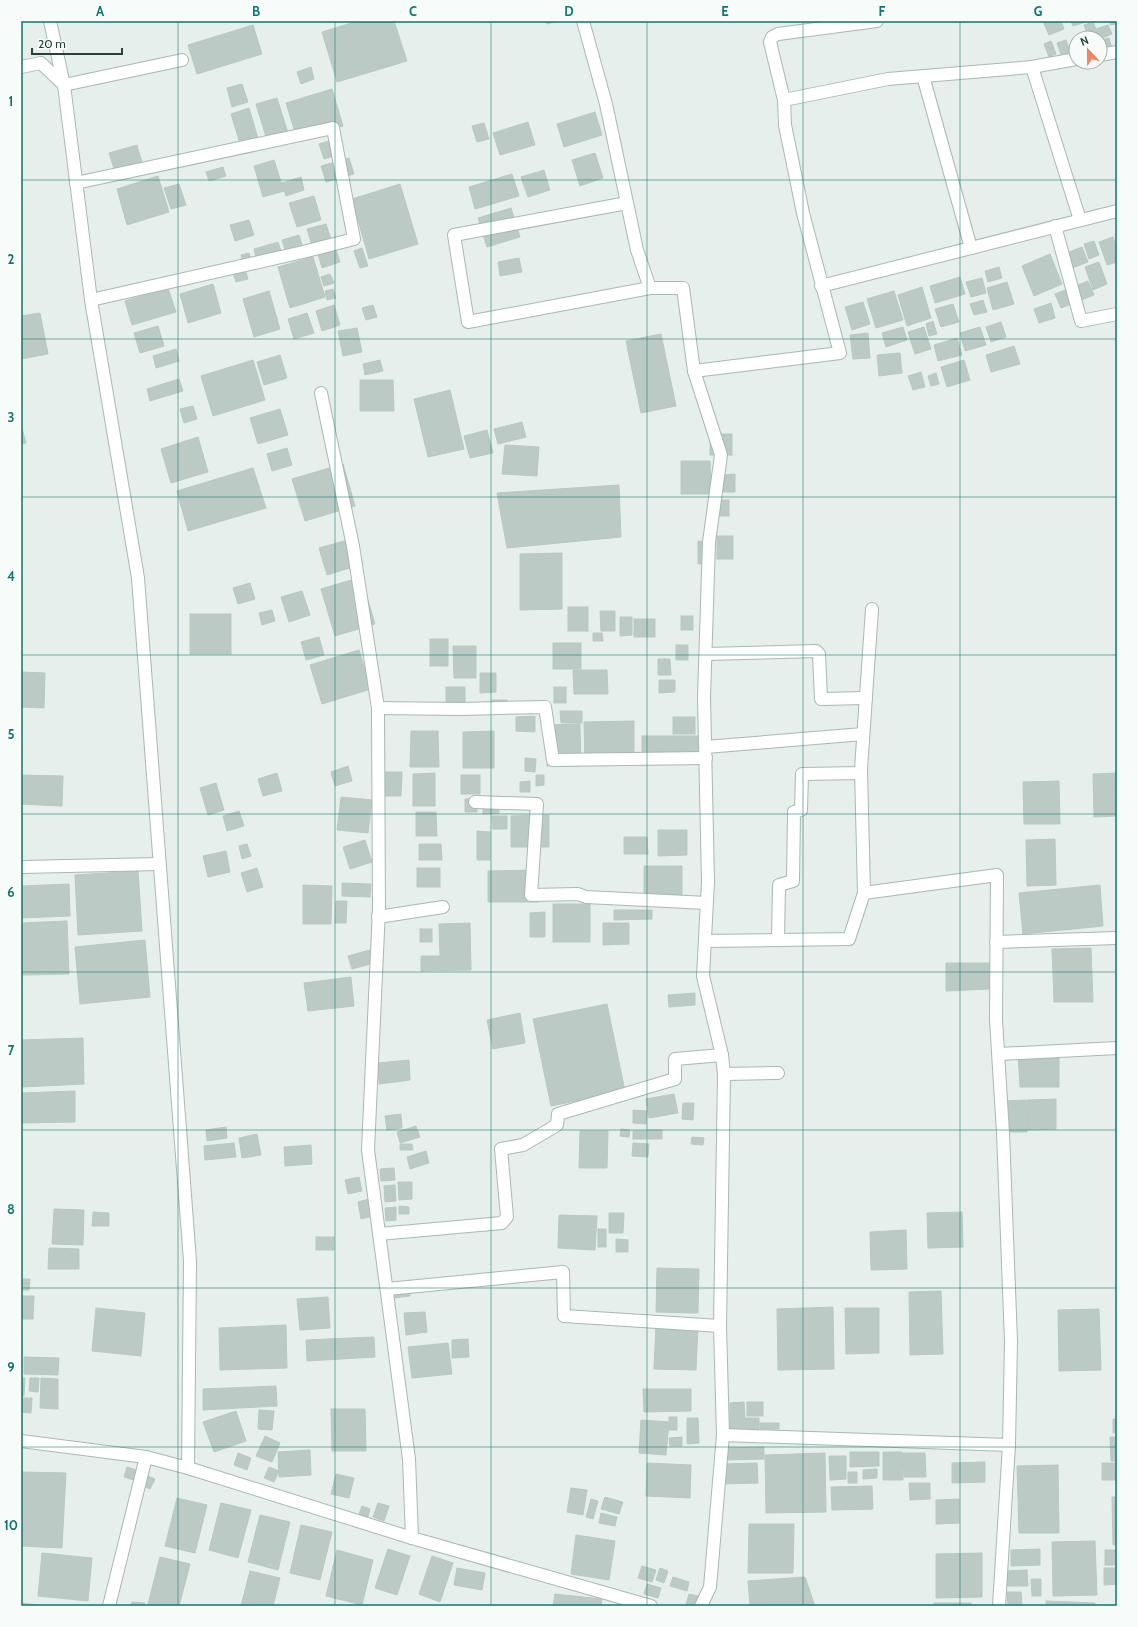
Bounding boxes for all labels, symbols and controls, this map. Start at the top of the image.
text: A [96,3,105,19]
text: B [252,3,260,19]
text: C [409,3,417,19]
text: D [564,3,574,19]
text: E [721,3,729,19]
text: F [879,3,886,19]
text: G [1034,3,1043,19]
scale bar [32,30,122,56]
north arrow [1068,30,1108,70]
text: N [1078,33,1090,49]
text: 20 m [38,36,66,51]
text: 1 [9,93,13,109]
text: 2 [8,251,15,267]
text: 3 [7,409,15,425]
text: 4 [7,568,15,584]
text: 5 [8,726,15,742]
text: 6 [7,884,15,900]
text: 7 [8,1042,15,1058]
text: 8 [7,1201,15,1217]
text: 9 [7,1359,15,1375]
text: 10 [4,1517,18,1533]

